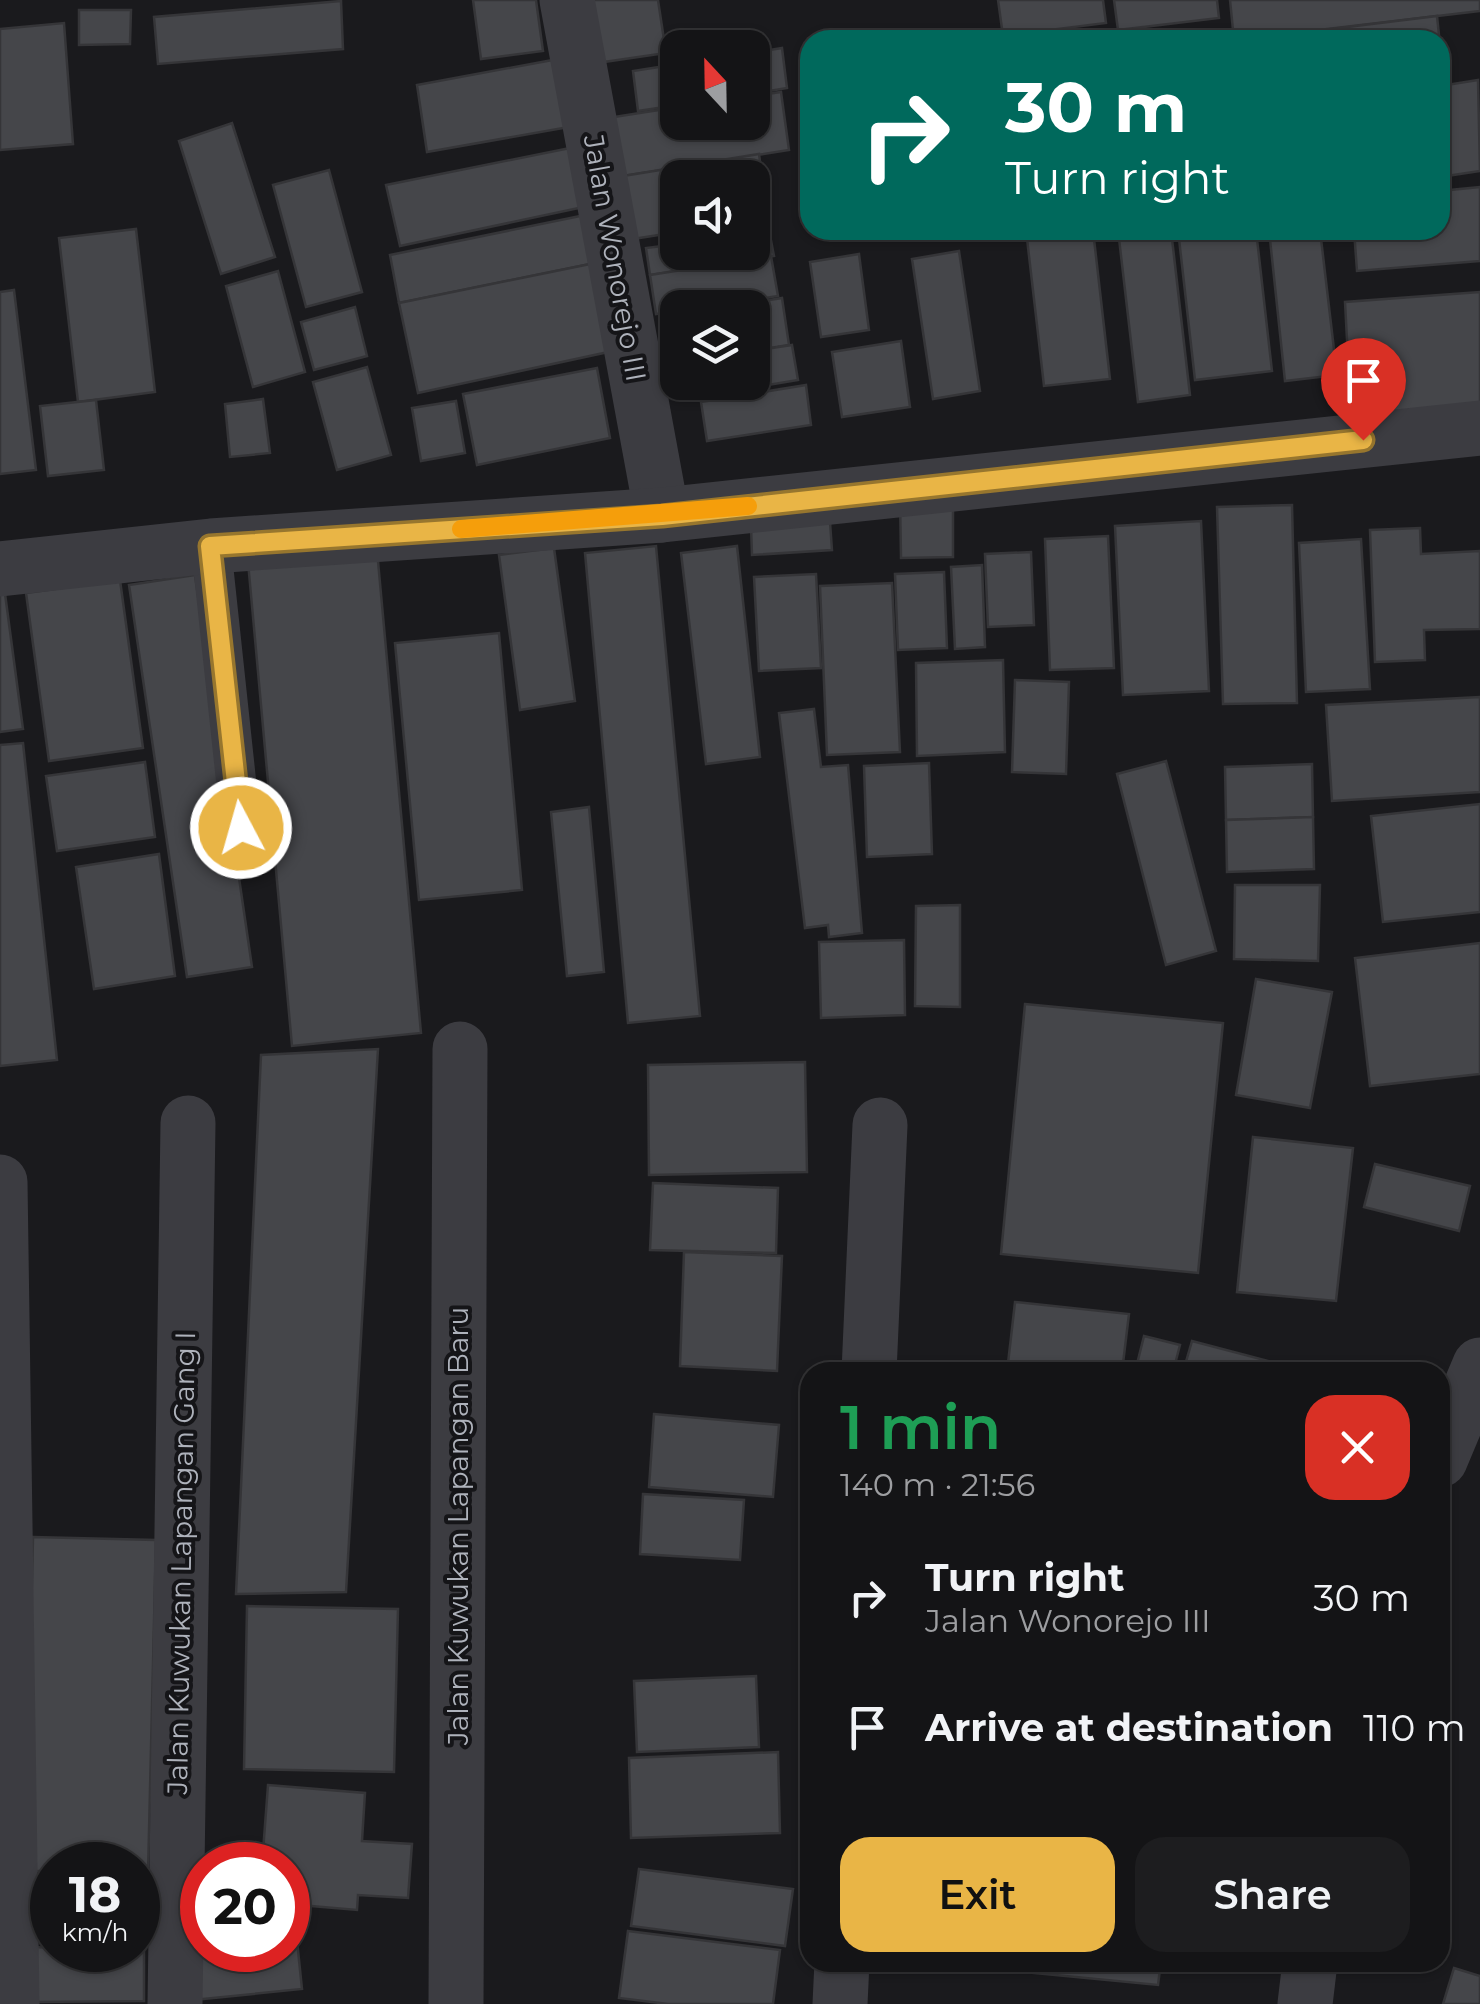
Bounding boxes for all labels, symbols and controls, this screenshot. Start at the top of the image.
north arrow [660,30,770,140]
map controls [660,30,770,400]
text: 30 m [1005,64,1187,150]
icon: right [840,70,970,200]
street label: Jalan Wonorejo III [576,131,653,384]
text: Turn right [1005,150,1230,205]
button: sound [660,160,770,270]
button: layers [660,290,770,400]
pin [1321,338,1406,441]
icon: arrive [1336,353,1391,408]
position arrow [189,776,293,880]
street label: Jalan Kuwukan Lapangan Baru [441,1307,475,1746]
street label: Jalan Kuwukan Lapangan Gang I [160,1331,202,1796]
text: 1 min [840,1391,1001,1464]
button: close [1305,1395,1410,1500]
text: 140 m · 21:56 [840,1465,1035,1504]
text: Turn right [925,1554,1124,1601]
icon: right [840,1570,895,1625]
text: 30 m [1313,1574,1410,1621]
text: Jalan Wonorejo III [925,1601,1211,1640]
icon: arrive [840,1700,895,1755]
text: Arrive at destination [925,1704,1333,1751]
text: 110 m [1363,1704,1466,1751]
button: Exit [840,1837,1115,1952]
button: Share [1135,1837,1410,1952]
speed limit sign: 20 [180,1842,310,1972]
text: 18 [69,1864,121,1925]
text: km/h [62,1917,128,1947]

